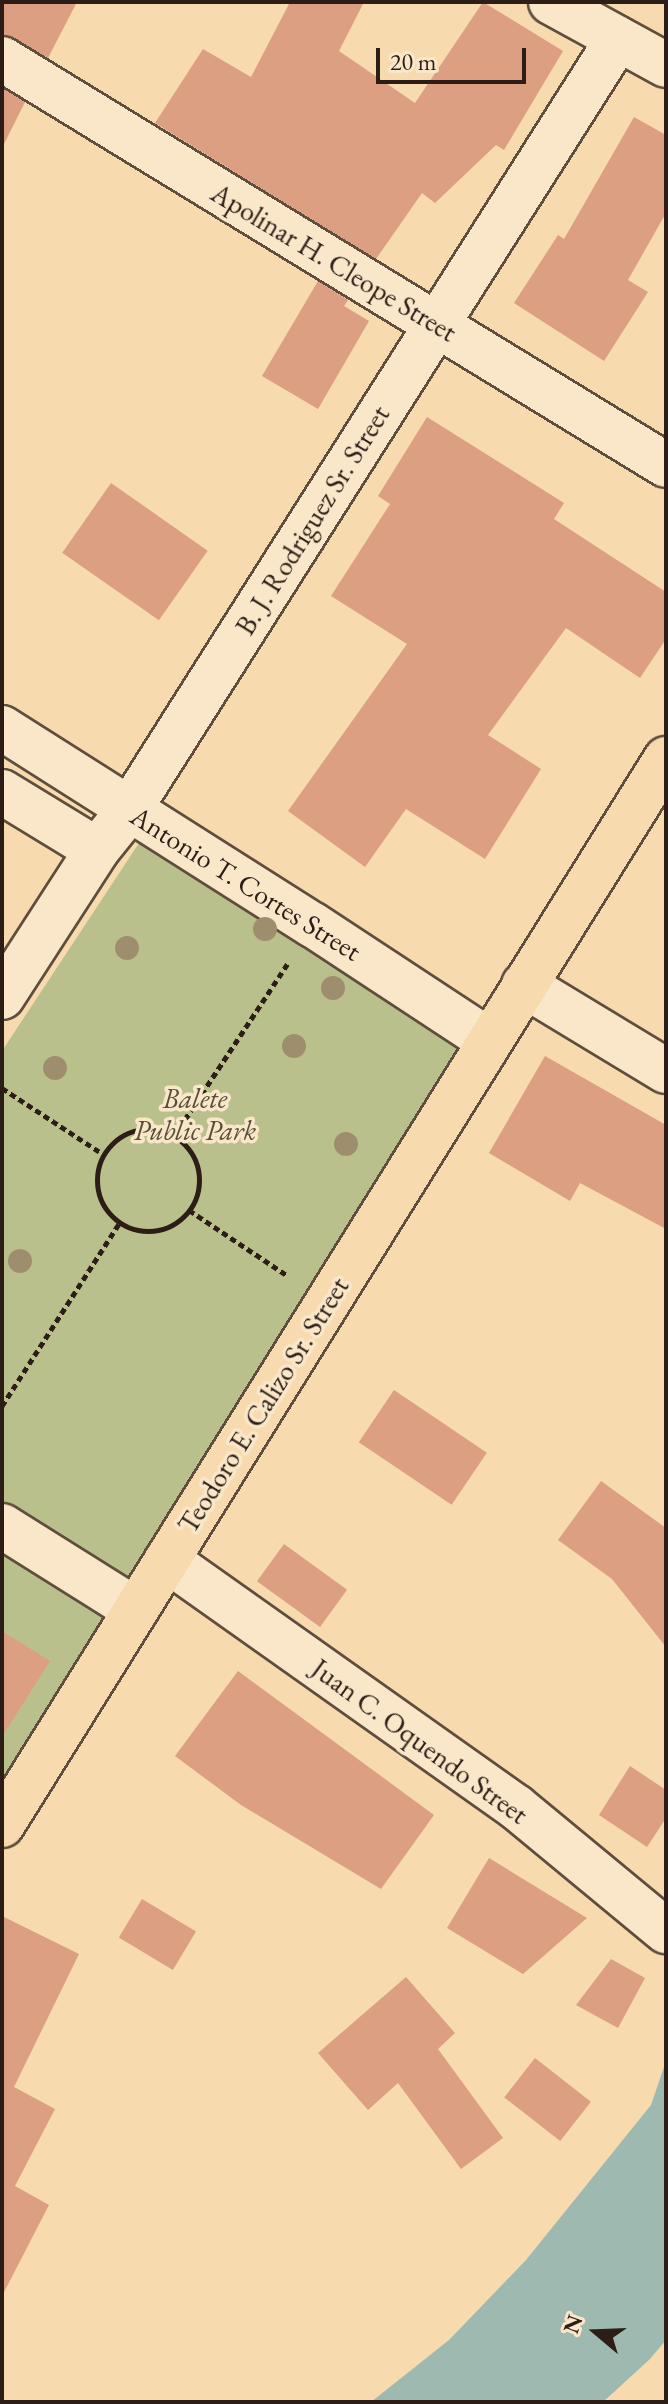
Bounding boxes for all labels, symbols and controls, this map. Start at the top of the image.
scale bar [380,32,530,82]
text: 20 m [390,46,437,77]
street label: Apolinar H. Cleope Street [205,175,463,349]
street label: B. J. Rodriguez Sr. Street [228,399,396,641]
street label: Antonio T. Cortes Street [124,798,368,968]
park label: Balete Public Park [134,1081,256,1147]
street label: Teodoro E. Calizo Sr. Street [170,1271,356,1539]
street label: Juan C. Oquendo Street [305,1651,535,1831]
north arrow [556,2292,636,2372]
text: N [556,2311,589,2337]

